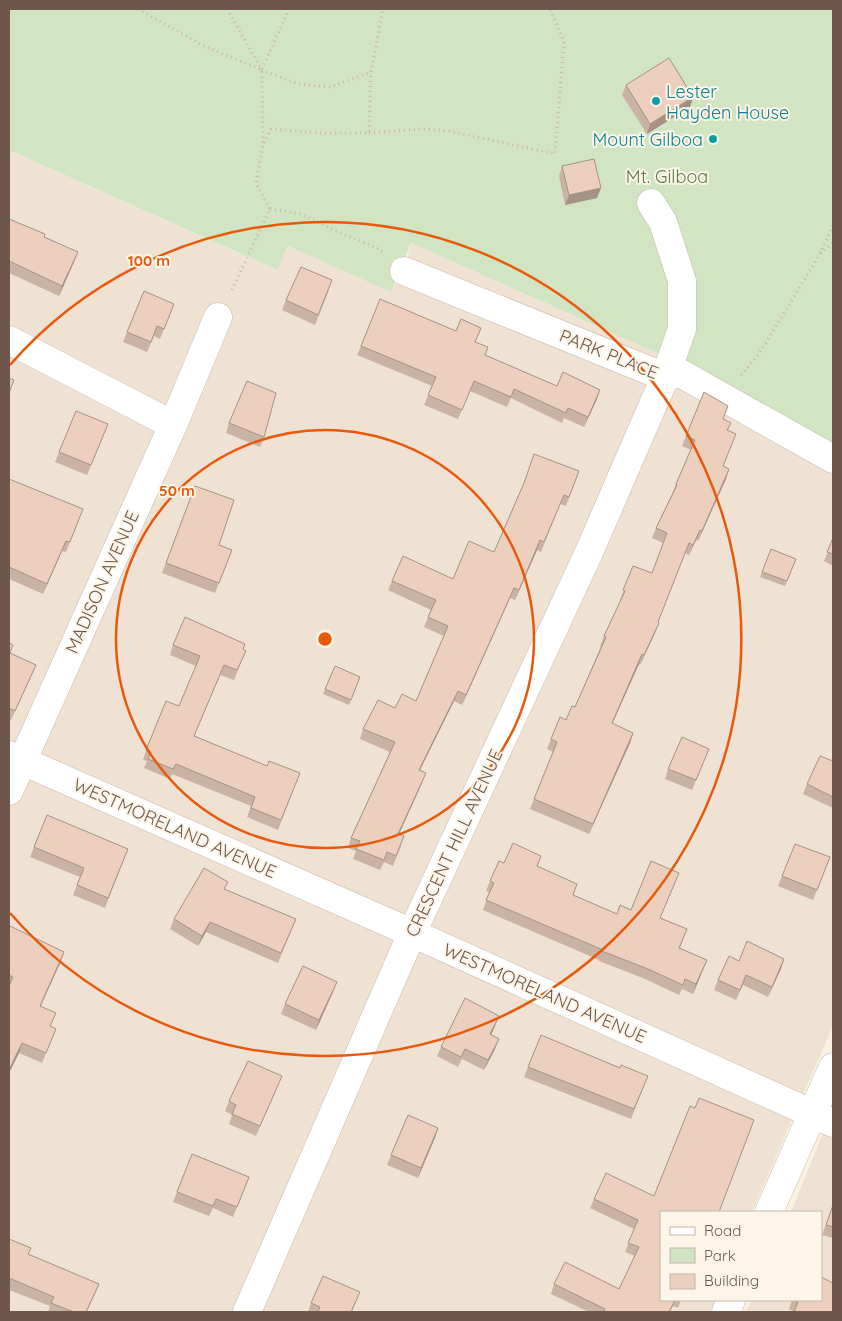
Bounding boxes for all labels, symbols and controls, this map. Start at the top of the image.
place label: Lester Hayden House [666,80,789,124]
marker: Lester Hayden House [650,95,662,107]
place label: Mount Gilboa [592,128,703,151]
marker: Mount Gilboa [707,133,719,145]
park label: Mt. Gilboa [626,165,708,188]
text: 100 m [128,251,170,270]
street label: PARK PLACE [556,324,662,384]
text: 50 m [159,481,195,500]
street label: MADISON AVENUE [60,507,144,657]
centre of rings [316,630,334,648]
street label: CRESCENT HILL AVENUE [400,745,508,941]
street label: WESTMORELAND AVENUE [70,773,280,883]
street label: WESTMORELAND AVENUE [440,938,650,1048]
legend [660,1211,822,1301]
text: Road [704,1221,741,1240]
text: Park [704,1246,736,1265]
text: Building [704,1271,759,1290]

